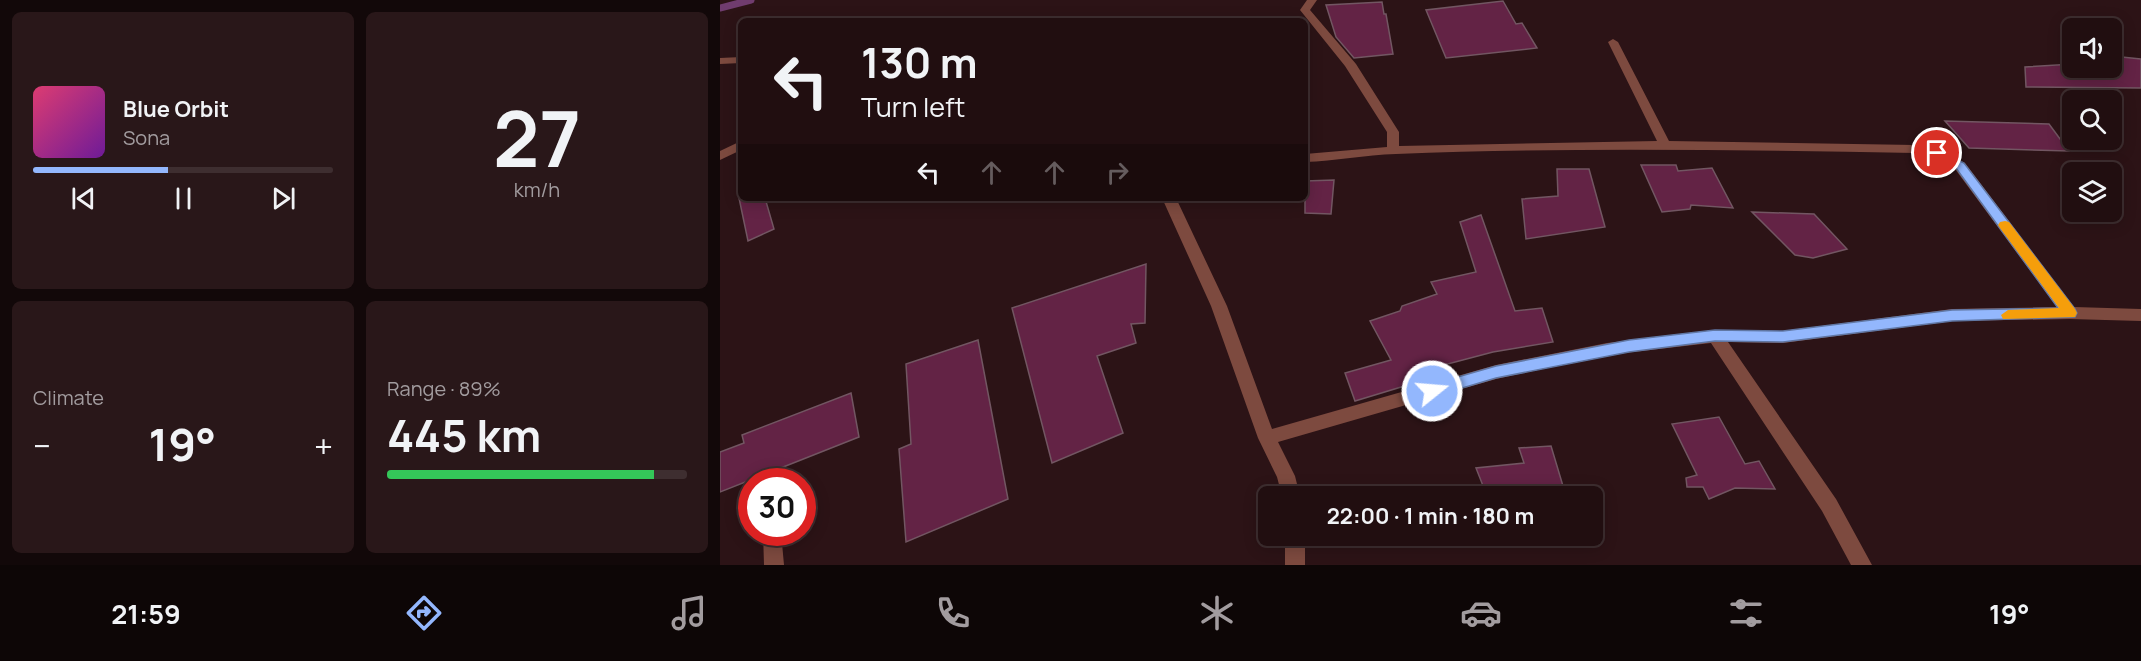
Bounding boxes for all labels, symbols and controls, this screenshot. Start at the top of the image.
map controls [2062,18,2122,222]
button: sound [2062,18,2122,78]
text: 130 m [861,33,978,91]
icon: left [762,42,840,120]
text: 27 [493,84,581,190]
text: Turn left [861,88,965,125]
button: search [2062,90,2122,150]
text: Blue Orbit [123,94,229,124]
text: Sona [123,124,170,151]
pin [1911,127,1962,178]
icon: arrive [1920,136,1953,169]
icon: left [912,156,945,189]
icon: ahead [975,156,1008,189]
icon: ahead [1038,156,1071,189]
icon: right [1101,156,1134,189]
button: layers [2062,162,2122,222]
text: km/h [514,176,560,203]
icon: previous [67,182,100,215]
icon: pause [167,182,200,215]
icon: next [267,182,300,215]
position arrow [1400,359,1464,423]
text: Range · 89% [387,375,501,402]
text: Climate [33,384,104,411]
text: 445 km [387,404,541,466]
text: 19° [148,413,216,475]
text: − [33,423,51,468]
text: + [314,423,333,468]
speed limit sign: 30 [738,468,816,546]
text: 22:00 · 1 min · 180 m [1327,501,1534,531]
icon: directions [403,592,445,634]
icon: music [668,592,710,634]
icon: phone [932,592,974,634]
icon: climate [1196,592,1238,634]
icon: car [1460,592,1502,634]
icon: filters [1725,592,1767,634]
text: 21:59 [111,595,181,632]
text: 19° [1989,595,2030,632]

